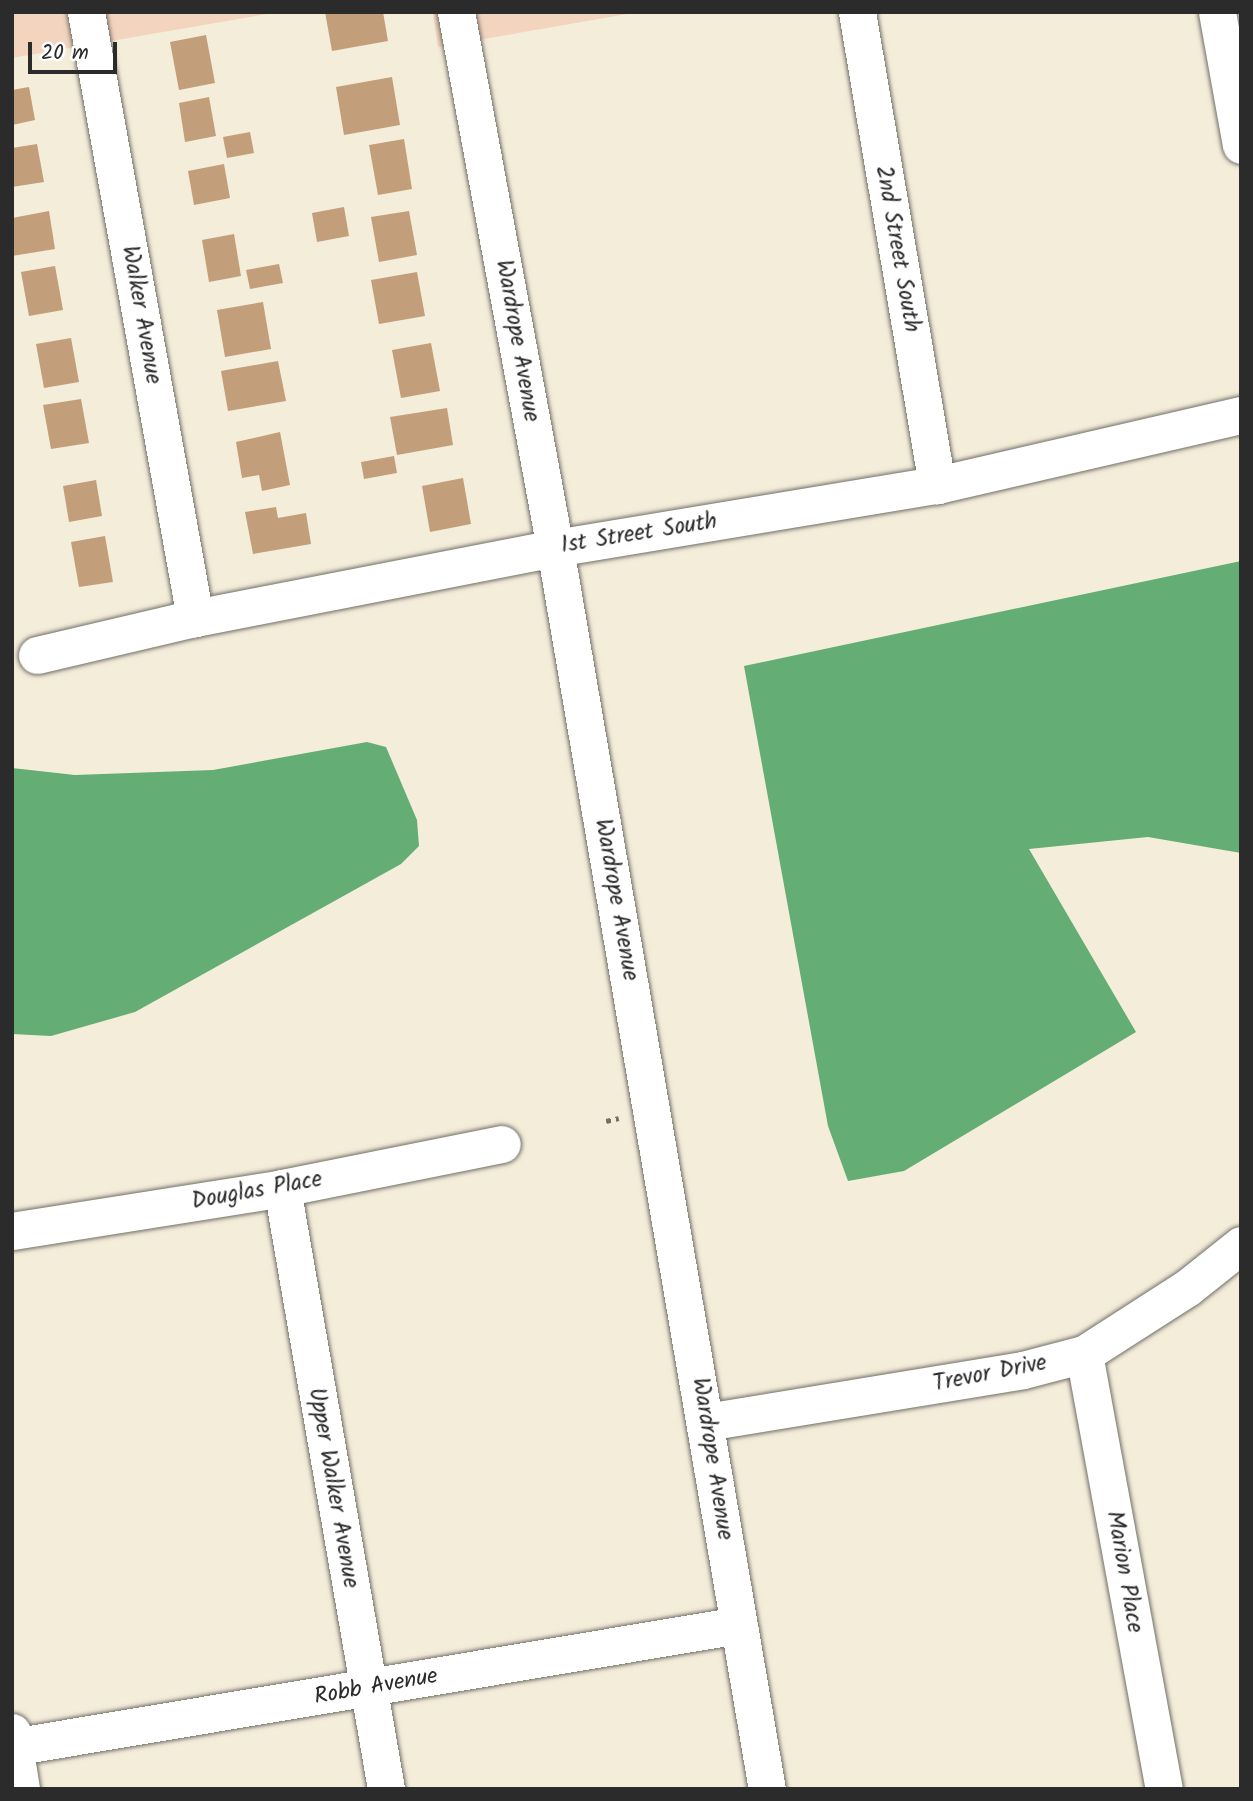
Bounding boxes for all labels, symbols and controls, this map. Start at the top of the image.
scale bar [32,28,121,72]
text: 20 m [41,37,89,70]
street label: 2nd Street South [869,163,925,335]
street label: Walker Avenue [115,244,167,386]
street label: Wardrope Avenue [489,258,545,424]
street label: 1st Street South [559,508,719,560]
street label: Wardrope Avenue [588,817,644,983]
street label: Douglas Place [190,1166,324,1216]
street label: Trevor Drive [931,1349,1049,1399]
street label: Wardrope Avenue [686,1376,738,1542]
street label: Upper Walker Avenue [302,1386,364,1590]
street label: Marion Place [1100,1509,1148,1635]
street label: Robb Avenue [312,1663,440,1711]

